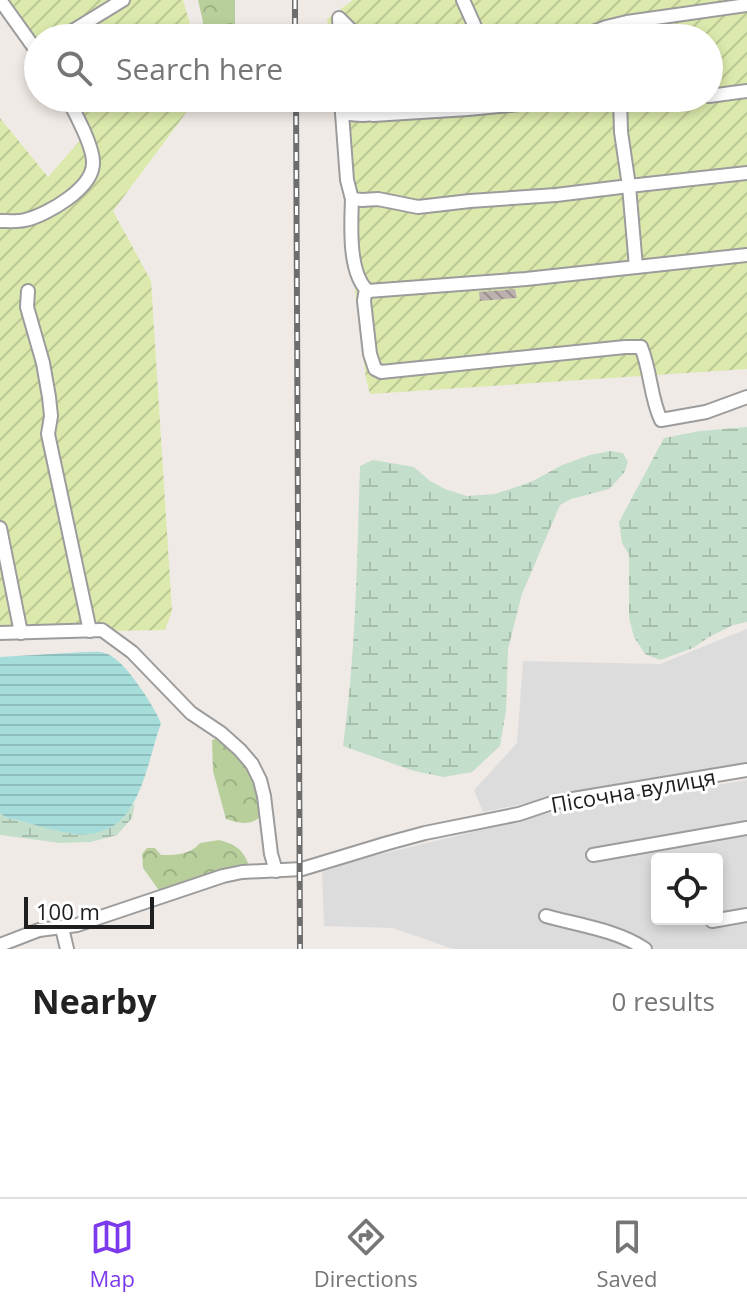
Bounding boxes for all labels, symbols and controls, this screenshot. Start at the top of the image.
search box [24,24,723,112]
icon: search [52,46,96,90]
text: Search here [116,48,283,89]
street label: Пісочна вулиця [548,761,718,819]
map controls [651,853,723,925]
button: locate [651,853,723,925]
scale bar [24,893,154,929]
text: 100 m [36,896,100,926]
text: Nearby [32,978,157,1024]
text: 0 results [612,983,715,1019]
tab: Map [89,1215,135,1293]
tab: Directions [314,1215,418,1293]
tab: Saved [596,1215,658,1293]

